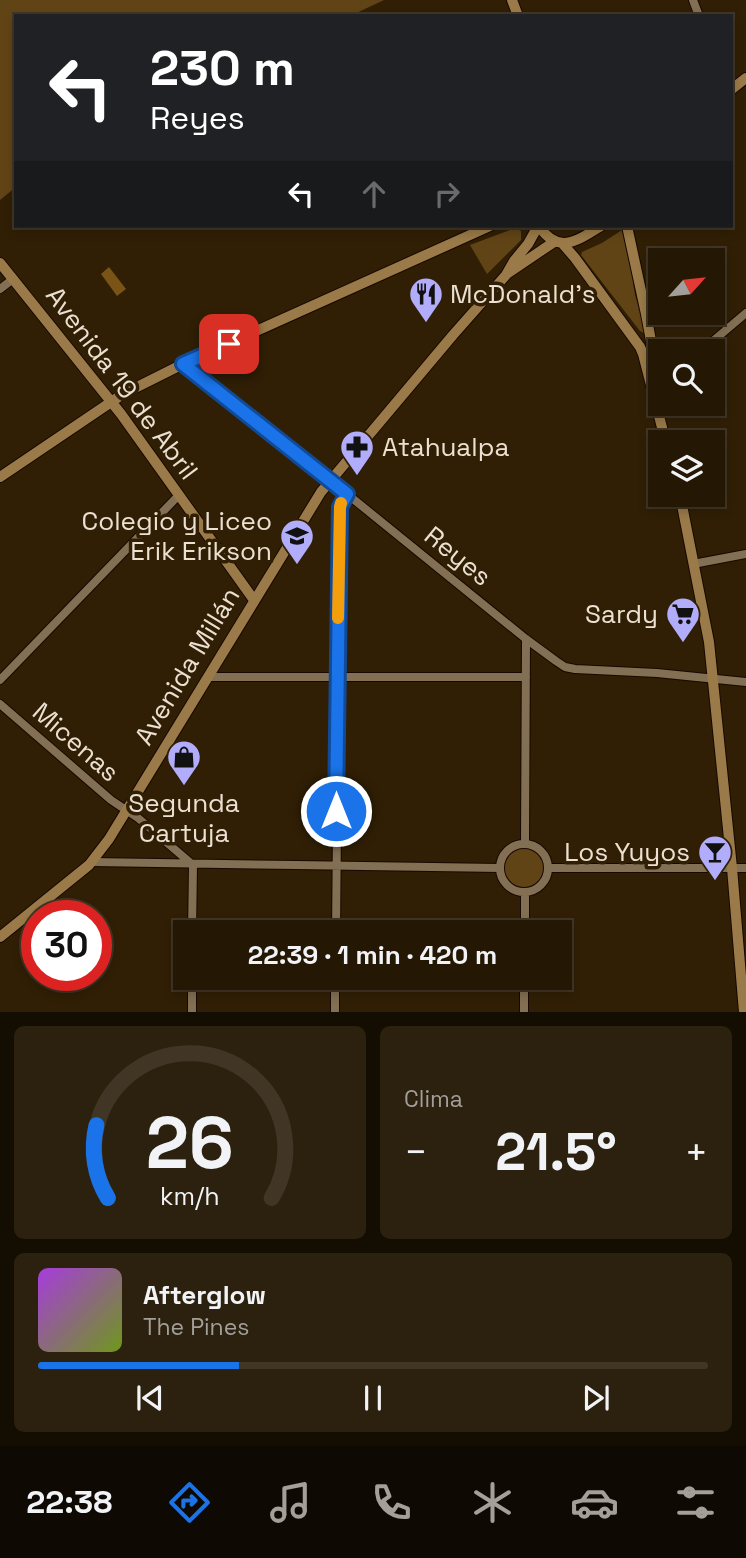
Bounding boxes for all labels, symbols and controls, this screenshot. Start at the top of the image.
text: 230 m [150,37,295,99]
icon: left [35,42,126,133]
text: Reyes [150,98,245,138]
icon: left [282,175,320,213]
icon: ahead [355,175,393,213]
icon: right [428,175,466,213]
north arrow [648,248,724,326]
map controls [648,248,725,507]
restaurant icon: McDonald's [407,275,445,324]
place label: McDonald's [450,277,595,311]
street label: Avenida 19 de Abril [38,280,206,486]
pin [199,314,259,374]
icon: arrive [210,325,248,363]
button: search [648,339,725,416]
pharmacy icon: Atahualpa [338,428,376,477]
place label: Atahualpa [382,430,509,464]
button: layers [648,430,725,507]
place label: Colegio y Liceo Erik Erikson [81,504,272,568]
school or university icon: Colegio y Liceo Erik Erikson [278,517,316,566]
street label: Reyes [417,519,499,593]
street label: Avenida Millán [127,581,247,751]
supermarket icon: Sardy [664,595,702,644]
place label: Sardy [585,597,658,631]
street label: Micenas [25,695,127,789]
shop icon: Segunda Cartuja [165,738,203,787]
position arrow [299,774,373,848]
place label: Segunda Cartuja [128,786,240,850]
bar icon: Los Yuyos [696,833,734,882]
place label: Los Yuyos [564,835,690,869]
speed limit sign: 30 [21,900,112,991]
text: 22:39 · 1 min · 420 m [248,938,497,972]
text: Clima [404,1084,463,1114]
text: 26 [146,1097,234,1190]
text: 21.5° [495,1119,617,1185]
text: − [404,1128,428,1176]
text: + [684,1128,708,1176]
text: km/h [160,1180,220,1212]
text: Afterglow [143,1278,266,1312]
text: The Pines [143,1312,249,1342]
icon: previous [131,1379,169,1417]
icon: pause [354,1379,392,1417]
icon: next [577,1379,615,1417]
icon: directions [165,1478,214,1527]
icon: music [266,1478,315,1527]
icon: phone [367,1478,416,1527]
icon: climate [468,1478,517,1527]
icon: car [570,1478,619,1527]
icon: filters [671,1478,720,1527]
text: 22:38 [26,1482,112,1522]

